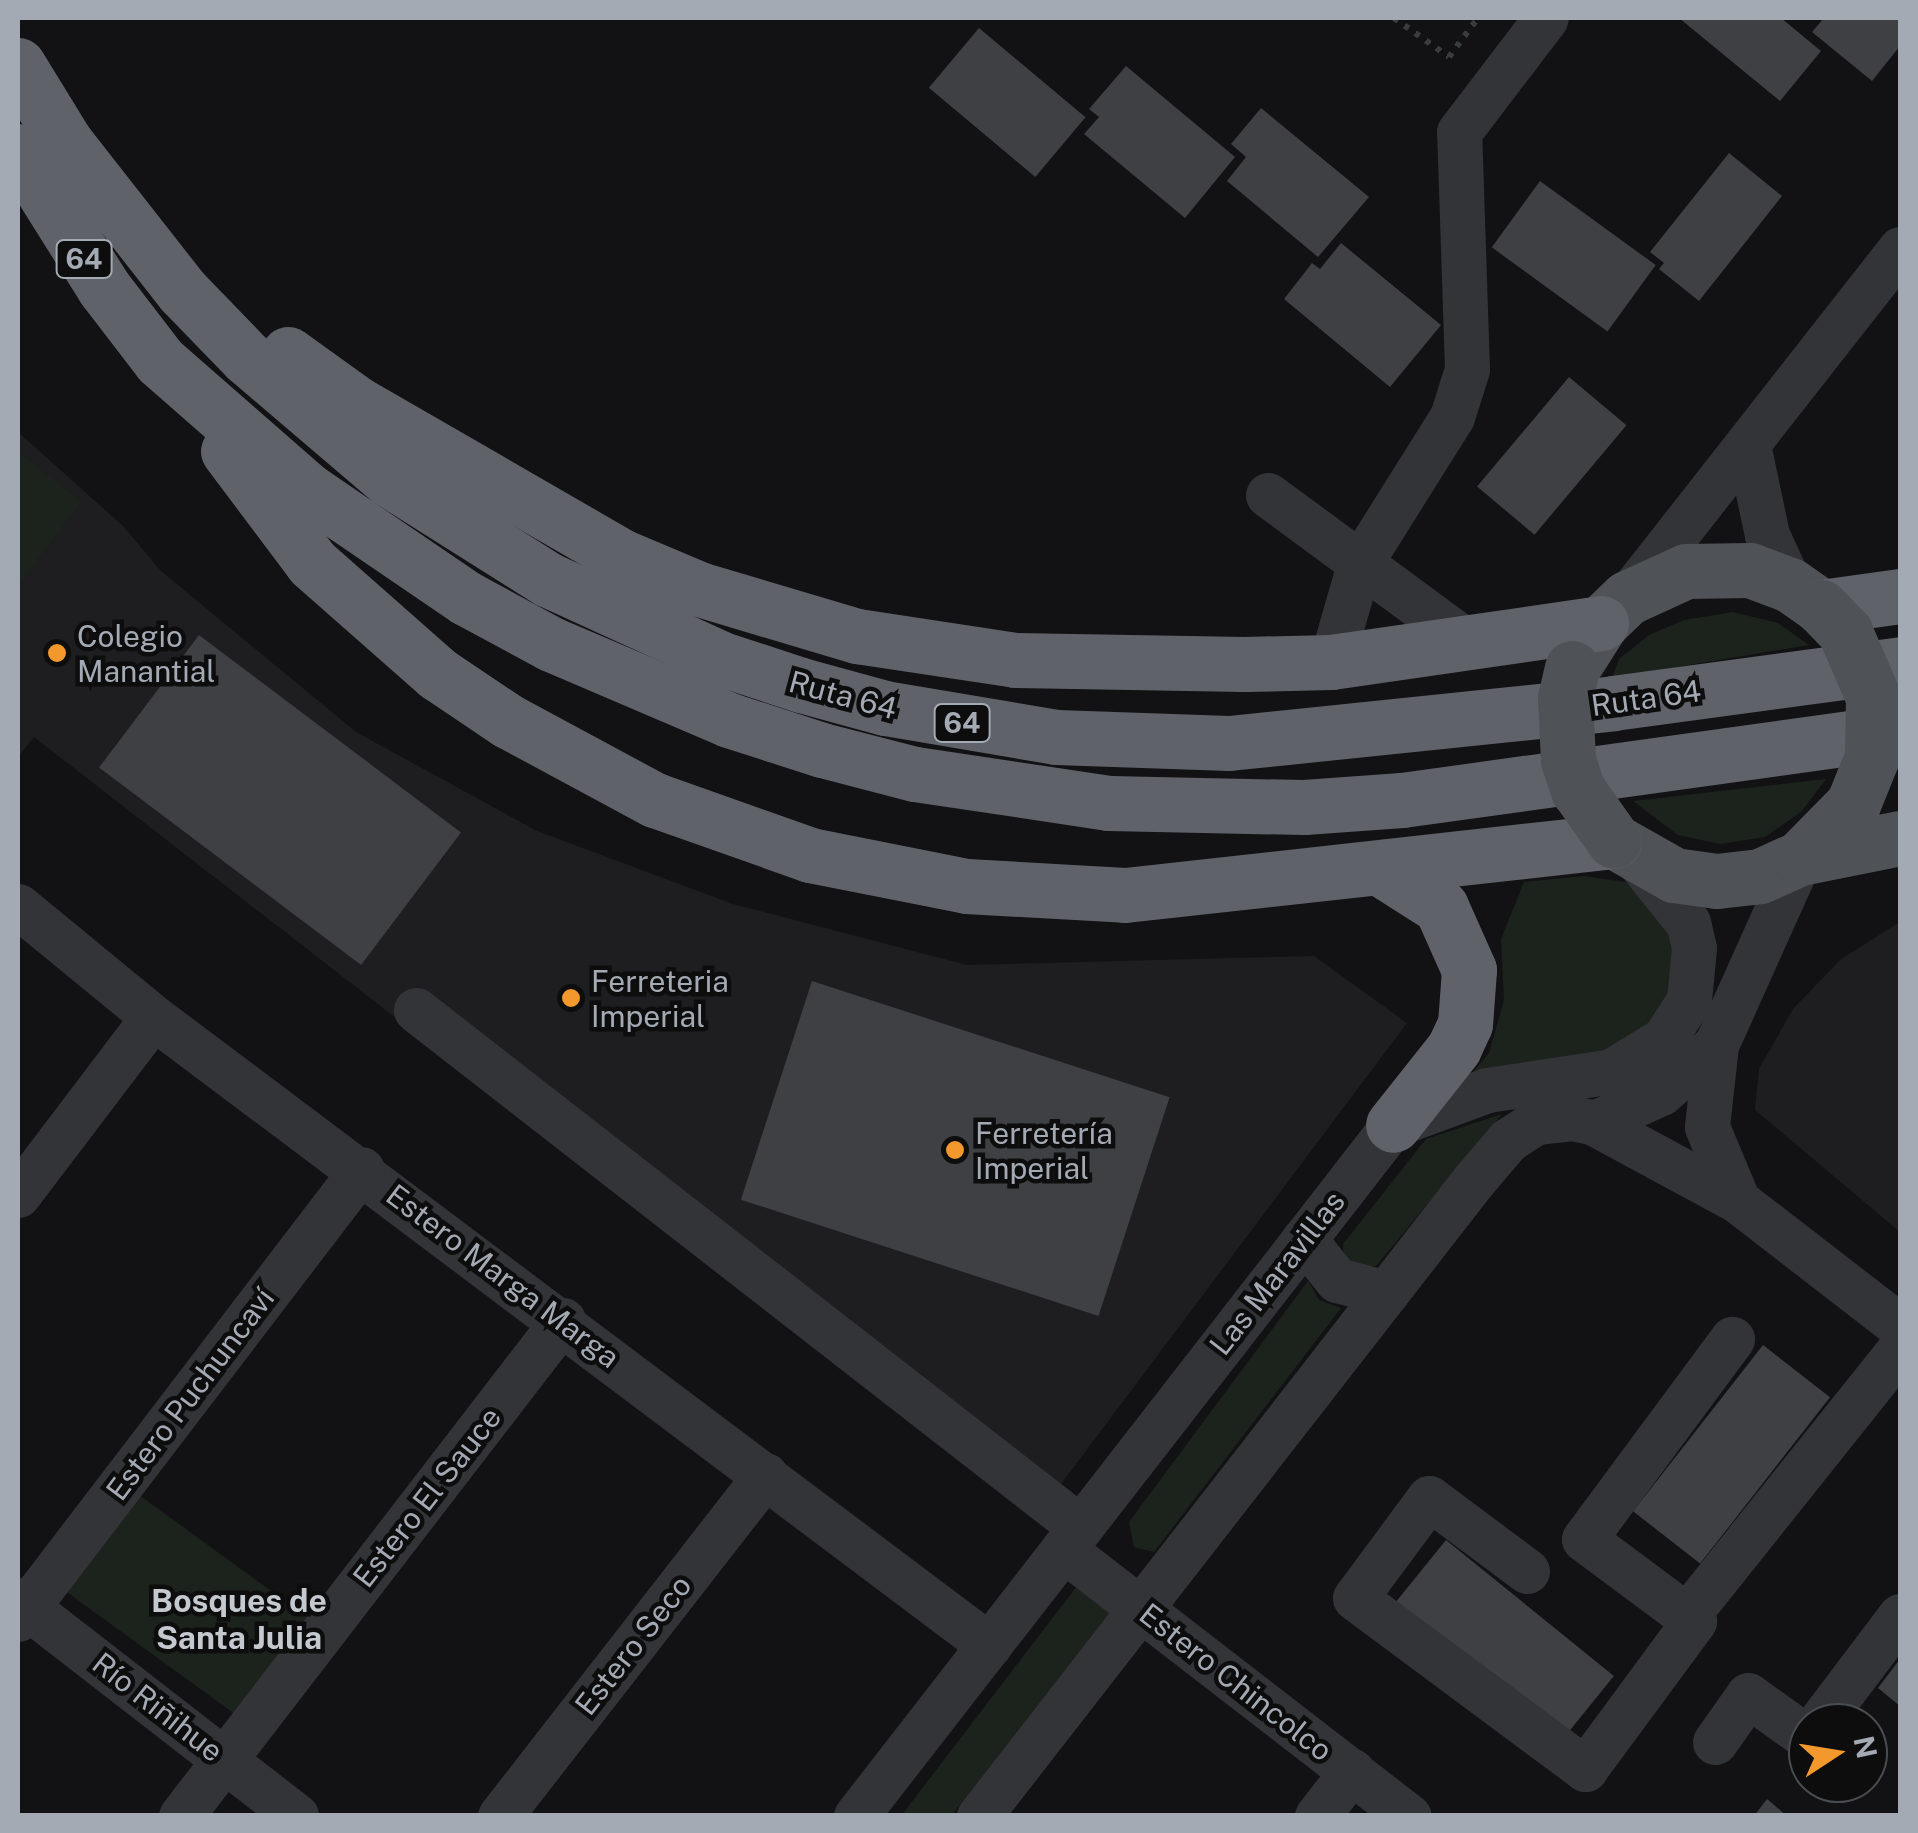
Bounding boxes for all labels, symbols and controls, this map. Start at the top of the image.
road number: 64 [54,236,114,282]
place label: Colegio Manantial [77,618,215,688]
marker: Colegio Manantial [46,642,68,664]
street label: Ruta 64 [785,663,901,727]
street label: Ruta 64 [1589,672,1703,724]
road number: 64 [932,700,992,746]
place label: Ferreteria Imperial [591,963,729,1034]
marker: Ferreteria Imperial [560,987,582,1009]
place label: Ferretería Imperial [975,1115,1113,1186]
marker: Ferretería Imperial [944,1139,966,1161]
street label: Estero Marga Marga [379,1177,627,1375]
street label: Las Maravillas [1202,1184,1352,1362]
street label: Estero Puchuncaví [98,1281,282,1507]
street label: Estero El Sauce [345,1400,509,1594]
street label: Estero Seco [567,1568,699,1722]
district label: Bosques de Santa Julia [151,1583,327,1658]
street label: Estero Chincolco [1132,1596,1340,1768]
street label: Río Riñihue [85,1645,231,1769]
north arrow [1788,1703,1888,1803]
text: N [1847,1733,1884,1761]

